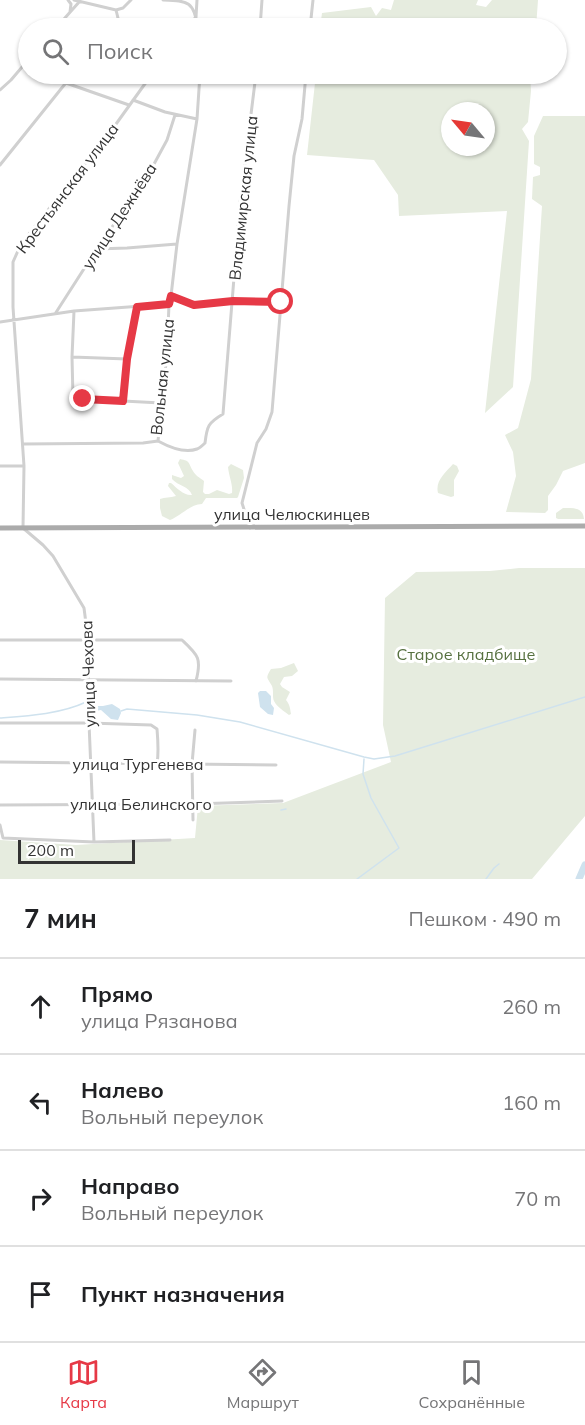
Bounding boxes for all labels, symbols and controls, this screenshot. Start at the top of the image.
search box [18,18,567,84]
icon: search [39,35,72,68]
text: Поиск [87,37,153,65]
north arrow [441,102,495,156]
street label: Владимирская улица [224,115,262,281]
street label: Крестьянская улица [12,119,122,257]
street label: улица Дежнёва [77,159,161,273]
route start [267,288,293,314]
street label: Вольная улица [146,318,178,436]
route end [69,385,95,411]
street label: улица Челюскинцев [214,504,370,524]
street label: улица Чехова [76,620,100,728]
park label: Старое кладбище [397,644,536,664]
street label: улица Тургенева [73,754,203,774]
street label: улица Белинского [70,794,212,814]
scale bar [18,837,135,864]
text: 200 m [27,840,74,860]
text: 7 мин [24,902,97,935]
text: Пешком · 490 m [409,906,561,931]
text: Прямо [81,980,153,1008]
icon: ahead [24,990,57,1023]
text: 260 m [502,994,561,1019]
text: улица Рязанова [81,1008,238,1033]
text: Налево [81,1076,164,1104]
icon: left [24,1086,57,1119]
text: 160 m [502,1090,561,1115]
text: Вольный переулок [81,1104,263,1129]
text: Направо [81,1172,179,1200]
icon: right [24,1182,57,1215]
text: 70 m [514,1186,561,1211]
text: Вольный переулок [81,1200,263,1225]
icon: arrive [24,1278,57,1311]
text: Пункт назначения [81,1280,285,1308]
tab: Карта [60,1356,107,1412]
tab: Маршрут [227,1356,299,1412]
tab: Сохранённые [419,1356,525,1412]

